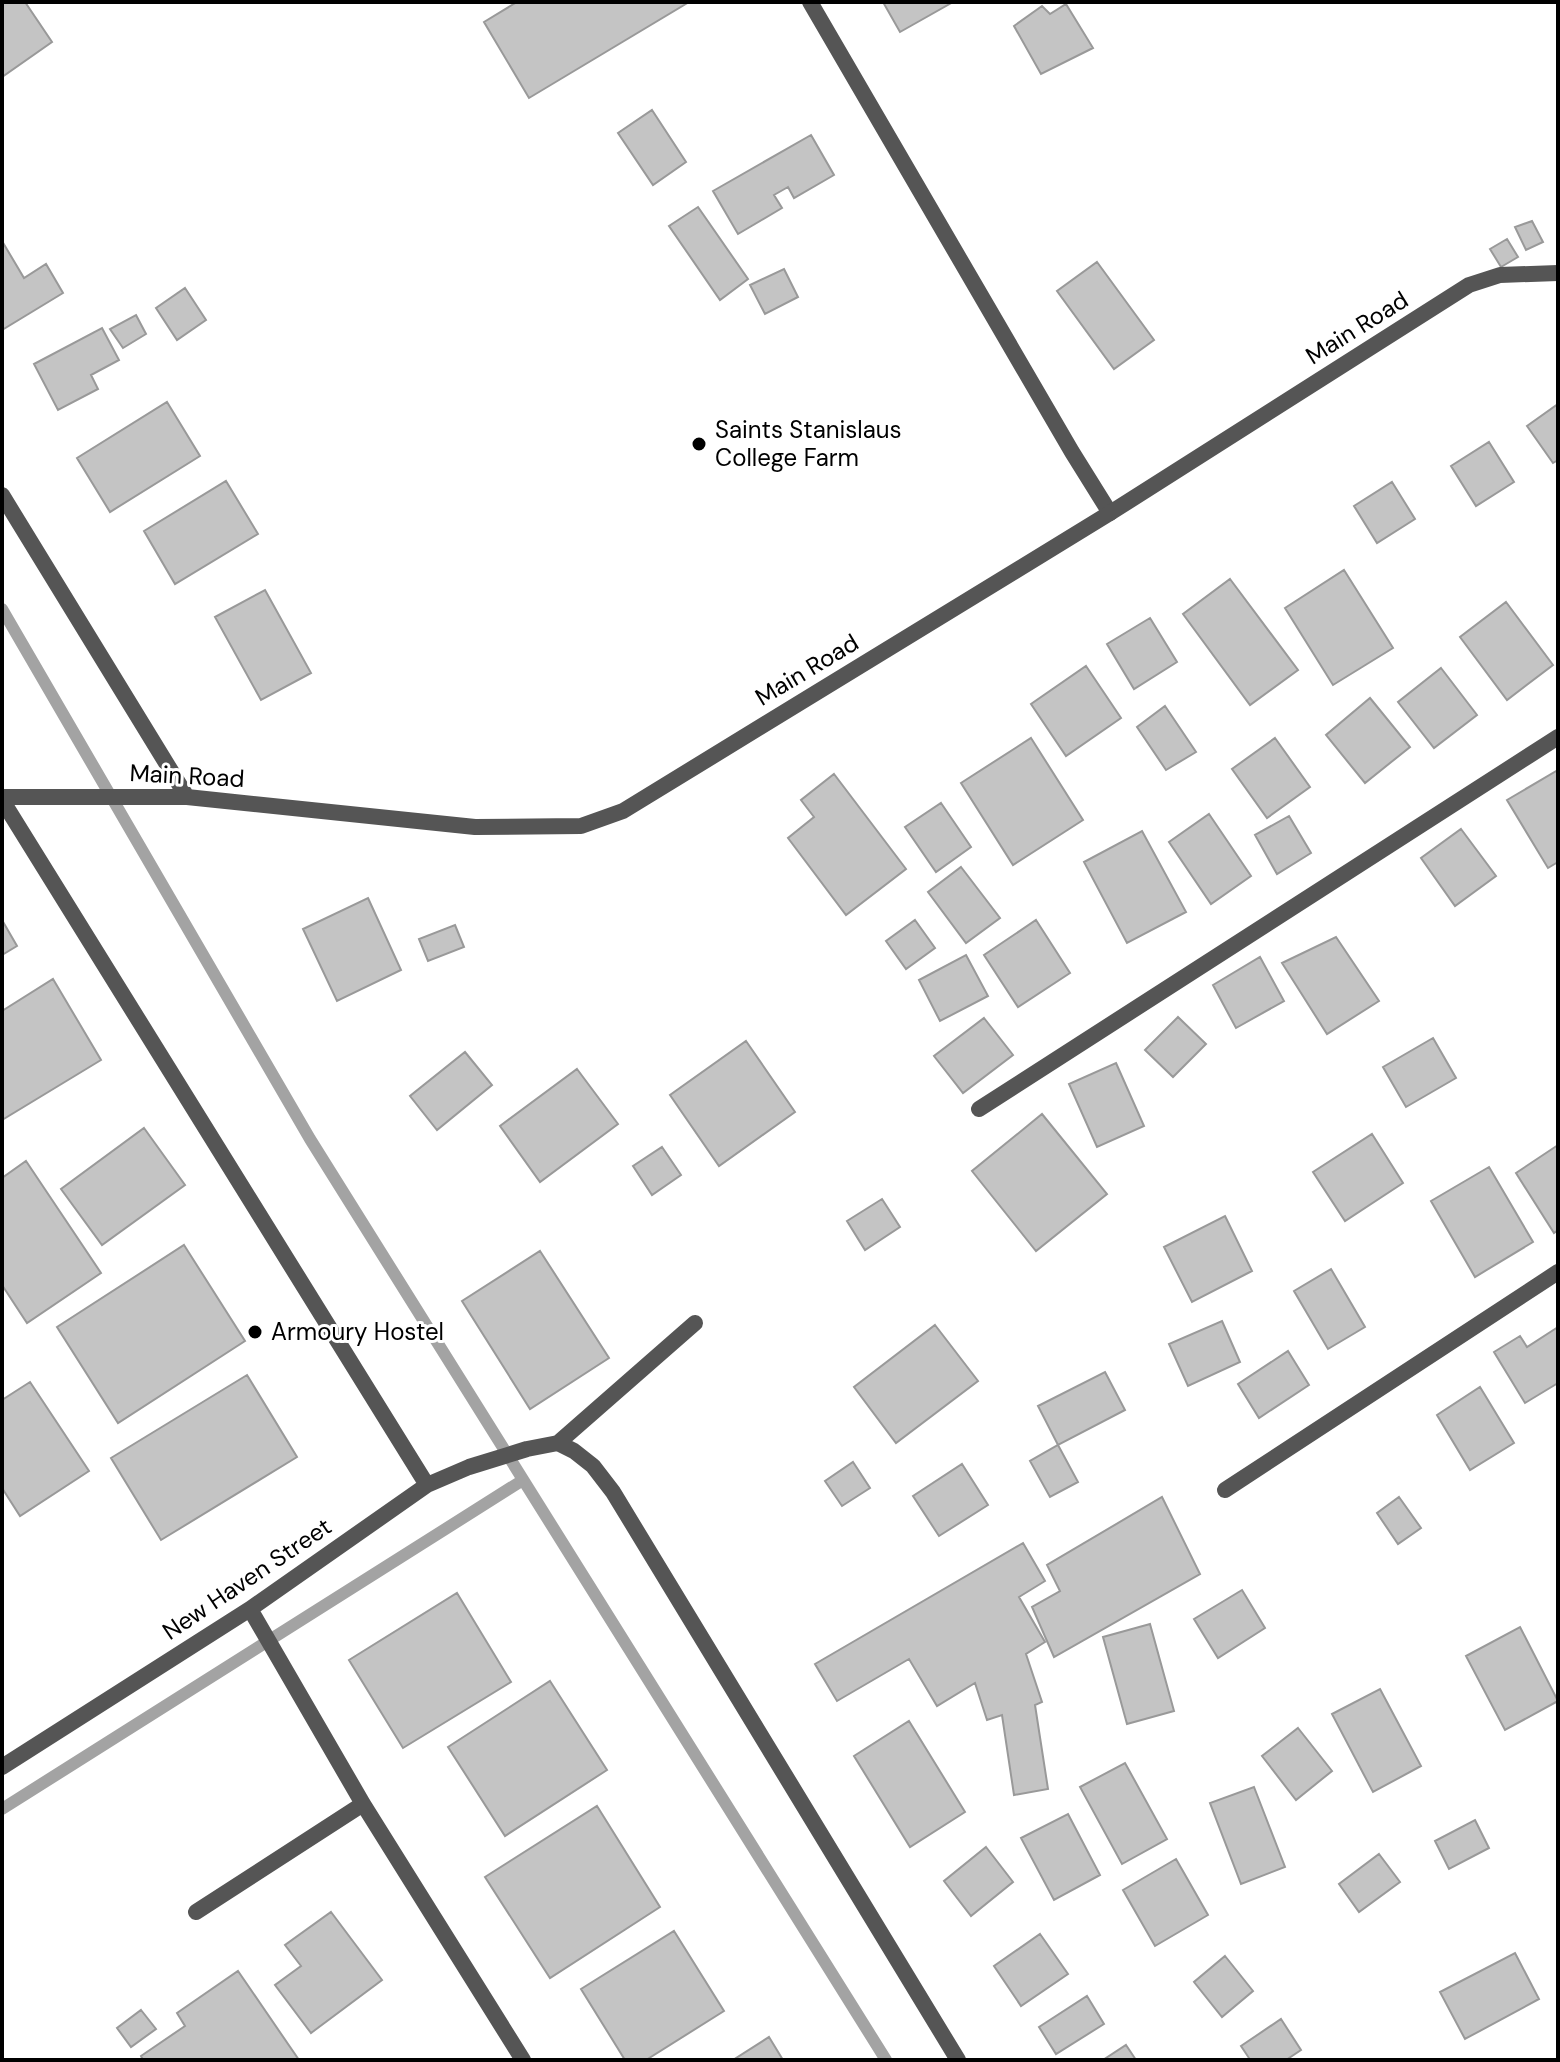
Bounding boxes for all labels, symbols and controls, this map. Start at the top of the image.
street label: Main Road [1300,284,1414,371]
place label: Saints Stanislaus College Farm [715,414,902,473]
marker: Saints Stanislaus College Farm [690,435,708,453]
street label: Main Road [749,627,864,712]
street label: Main Road [129,757,245,794]
place label: Armoury Hostel [271,1316,444,1347]
marker: Armoury Hostel [246,1323,264,1341]
street label: New Haven Street [156,1511,337,1647]

